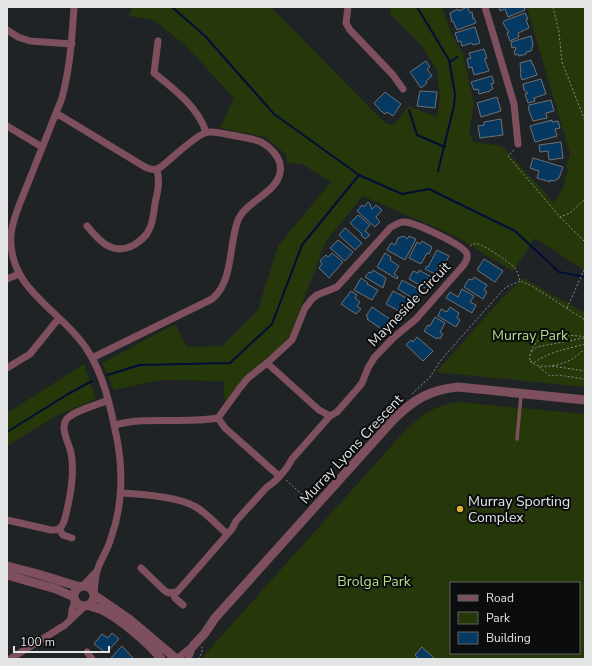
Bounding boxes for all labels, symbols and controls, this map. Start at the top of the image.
street label: Mayneside Circuit [364,258,455,351]
park label: Murray Park [492,326,569,345]
street label: Murray Lyons Crescent [296,390,407,508]
place label: Murray Sporting Complex [468,492,570,527]
marker: Murray Sporting Complex [455,504,465,514]
park label: Brolga Park [337,572,412,591]
legend [450,582,580,654]
text: Road [486,590,514,606]
text: Park [486,610,511,626]
scale bar [14,628,109,654]
text: Building [486,630,531,646]
text: 100 m [20,634,55,650]

